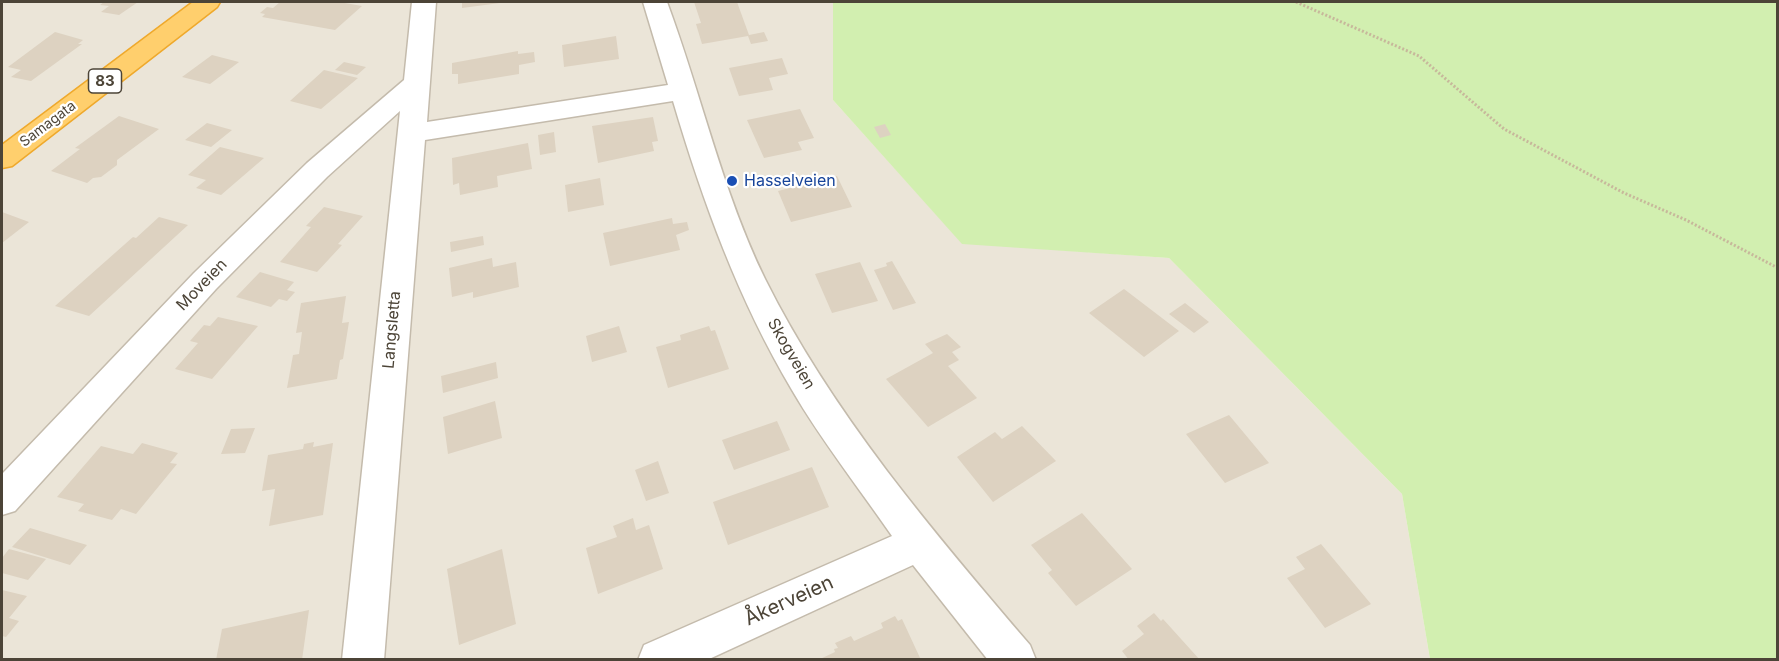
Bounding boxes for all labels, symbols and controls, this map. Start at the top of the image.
road number: 83 [88,69,122,93]
street label: Samagata [17,97,79,151]
place label: Hasselveien [744,171,836,191]
marker: Hasselveien [725,174,739,188]
street label: Moveien [173,255,231,315]
street label: Langsletta [379,290,405,370]
street label: Skogveien [763,315,819,393]
street label: Åkerveien [741,571,837,631]

